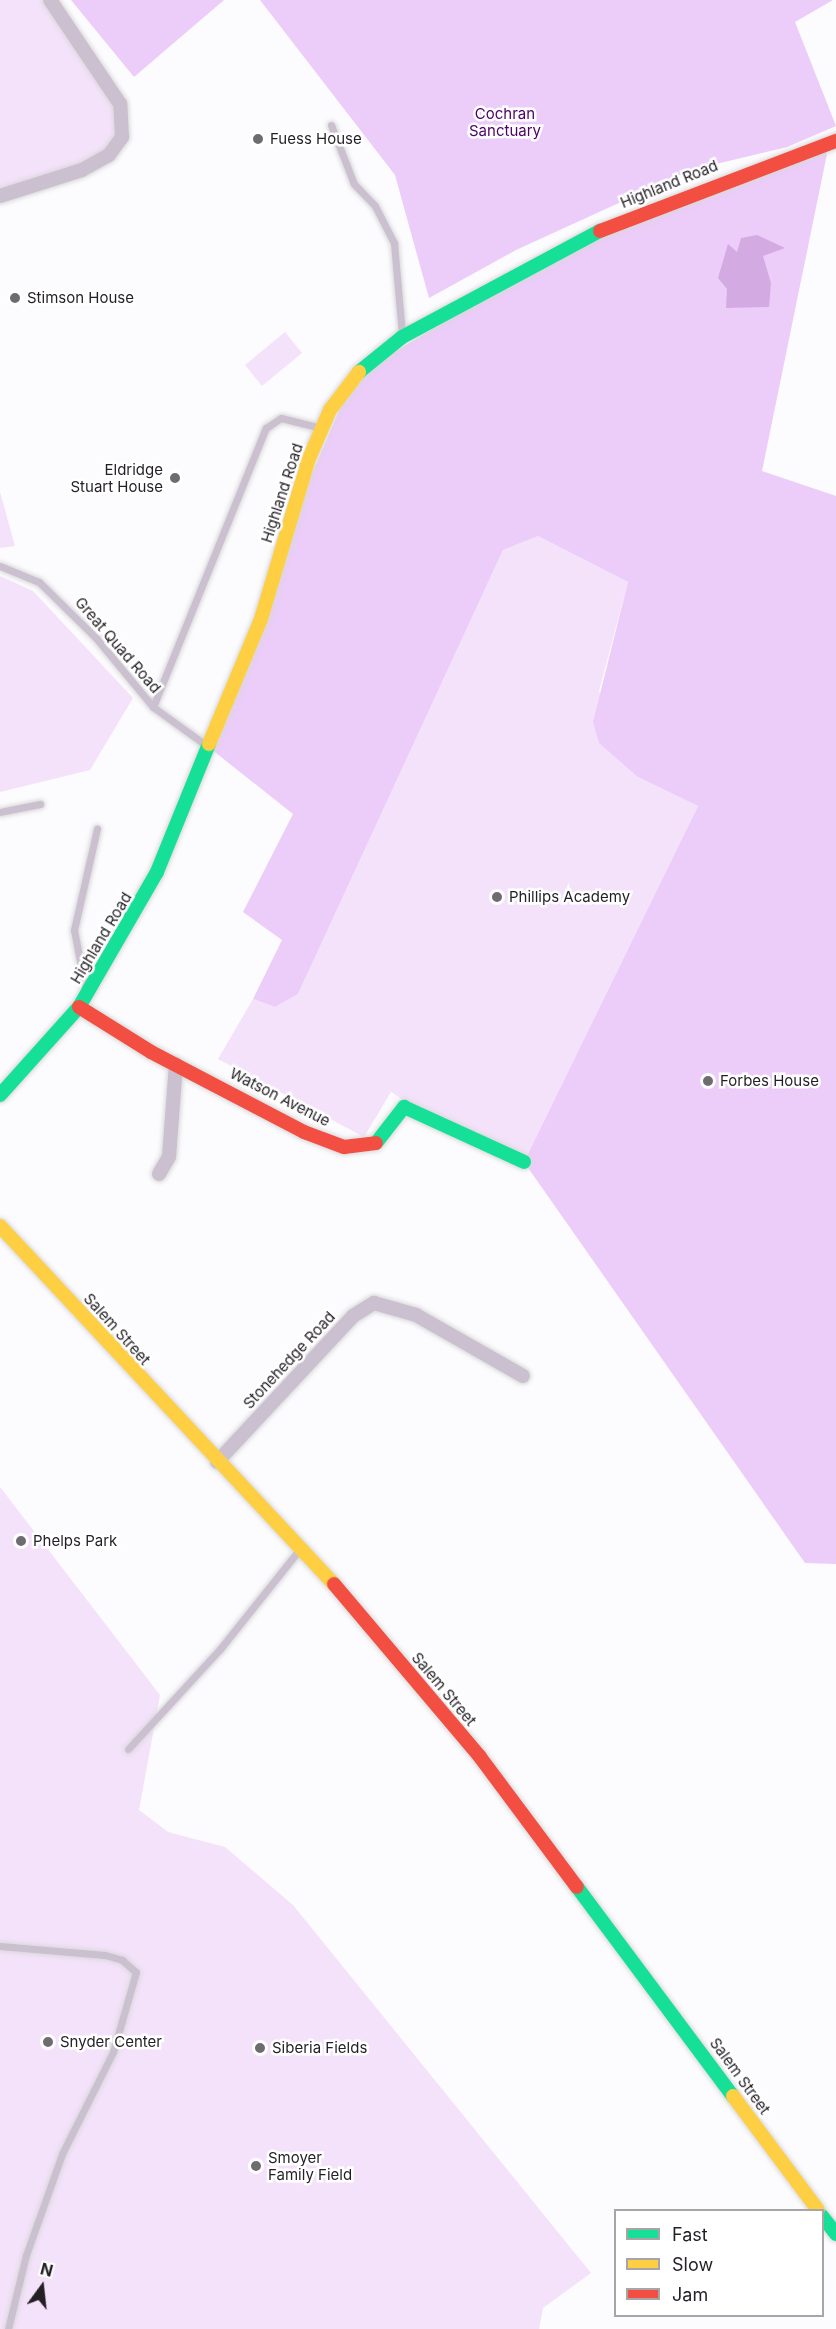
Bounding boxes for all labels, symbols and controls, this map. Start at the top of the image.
park label: Cochran Sanctuary [469,104,541,139]
place label: Fuess House [270,130,362,148]
marker: Fuess House [251,132,265,146]
street label: Highland Road [618,156,720,212]
place label: Stimson House [27,289,134,307]
marker: Stimson House [8,291,22,305]
street label: Highland Road [257,441,307,545]
place label: Eldridge Stuart House [70,460,163,495]
marker: Eldridge Stuart House [168,471,182,485]
street label: Great Quad Road [71,593,165,697]
place label: Phillips Academy [509,888,630,906]
street label: Highland Road [67,889,135,987]
marker: Phillips Academy [490,890,504,904]
street label: Watson Avenue [227,1064,333,1130]
place label: Forbes House [720,1072,819,1090]
marker: Forbes House [701,1074,715,1088]
street label: Salem Street [80,1289,154,1369]
street label: Stonehedge Road [239,1308,339,1412]
place label: Phelps Park [33,1532,117,1550]
marker: Phelps Park [14,1534,28,1548]
street label: Salem Street [408,1649,480,1729]
place label: Snyder Center [60,2033,162,2051]
street label: Salem Street [706,2034,774,2118]
marker: Snyder Center [41,2035,55,2049]
place label: Siberia Fields [272,2039,367,2057]
marker: Siberia Fields [253,2041,267,2055]
place label: Smoyer Family Field [268,2148,352,2183]
marker: Smoyer Family Field [249,2159,263,2173]
legend [614,2209,824,2317]
text: Fast [672,2224,708,2245]
text: Slow [672,2254,713,2275]
north arrow [12,2257,72,2317]
text: N [38,2258,55,2281]
text: Jam [672,2284,708,2305]

